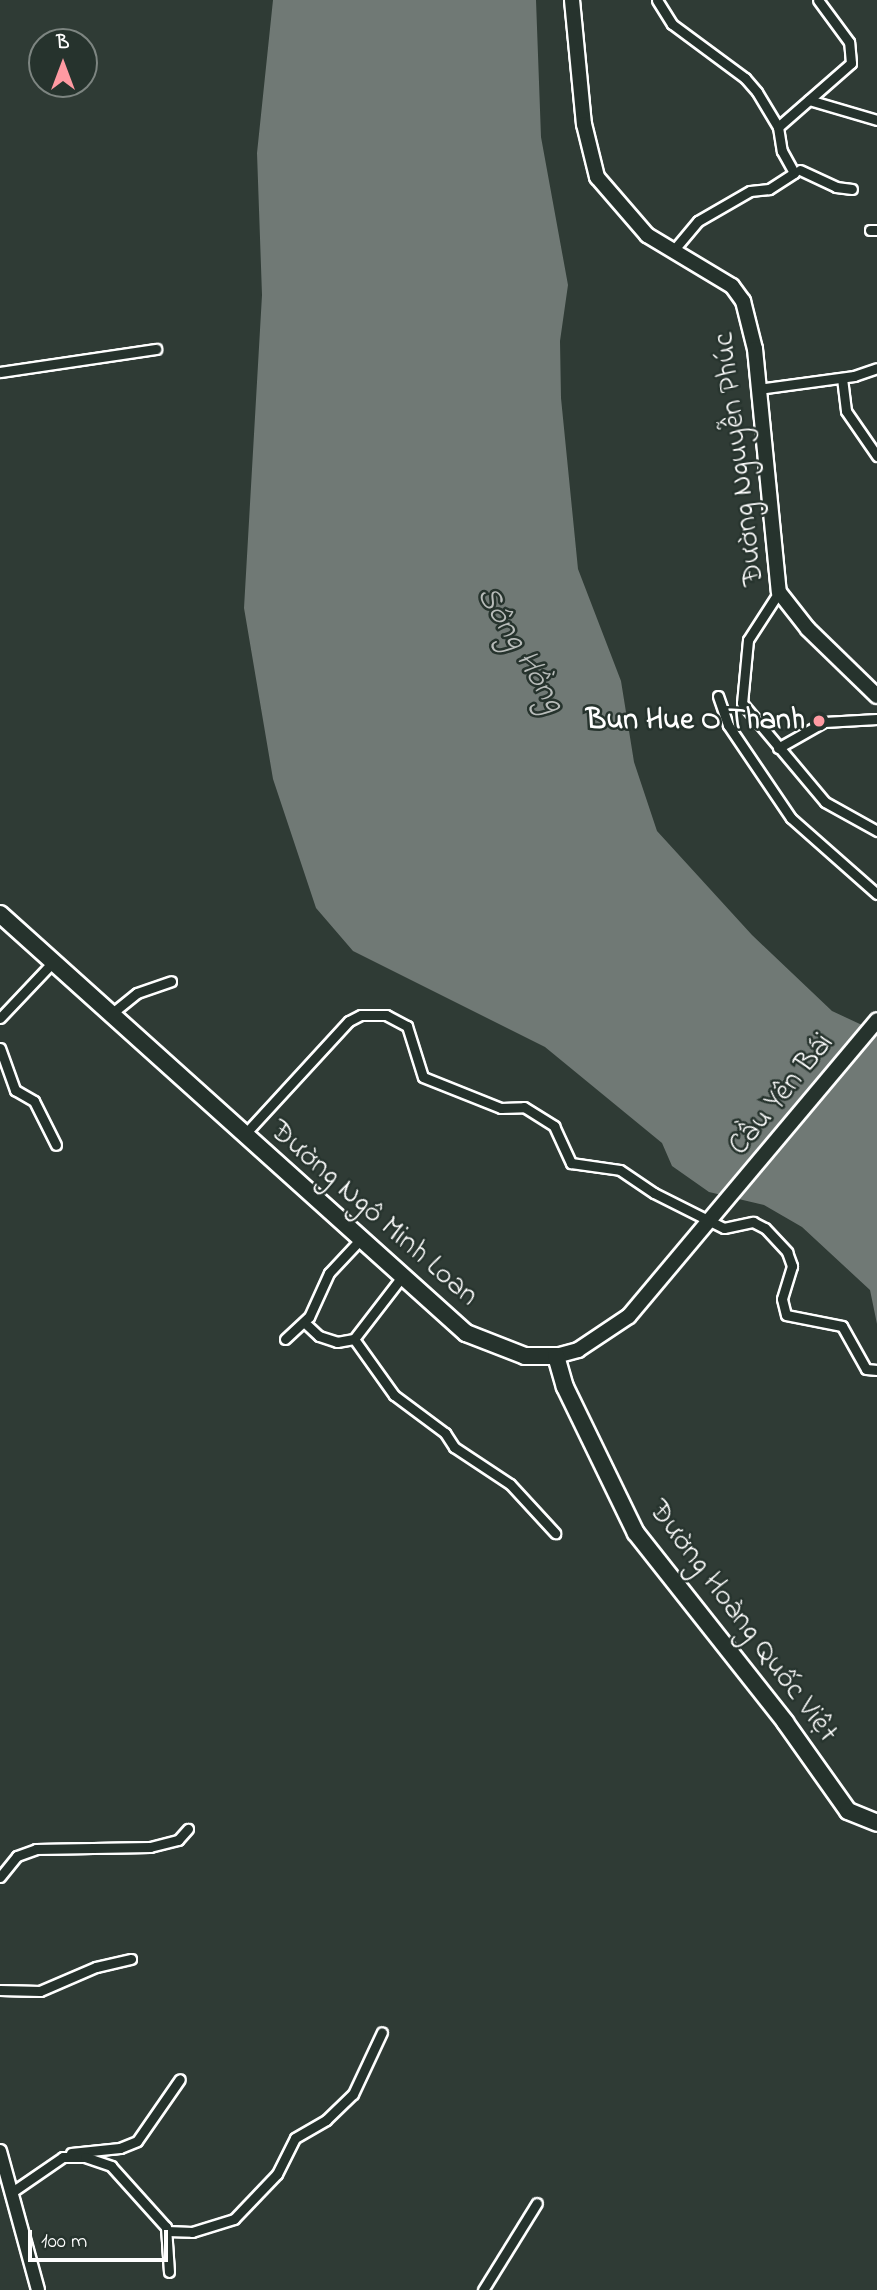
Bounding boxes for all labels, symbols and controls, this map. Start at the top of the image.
north arrow [28,28,98,98]
text: B [57,30,69,57]
street label: Đường Nguyễn Phúc [707,330,773,588]
water label: Sông Hồng [466,580,572,720]
place label: Bun Hue O Thanh [586,703,805,739]
marker: Bun Hue O Thanh [811,713,827,729]
street label: Cầu Yên Bái [722,1027,842,1163]
street label: Đường Ngô Minh Loan [261,1113,485,1315]
street label: Đường Hoàng Quốc Việt [639,1494,845,1750]
scale bar [32,2216,172,2260]
text: 100 m [41,2227,87,2257]

